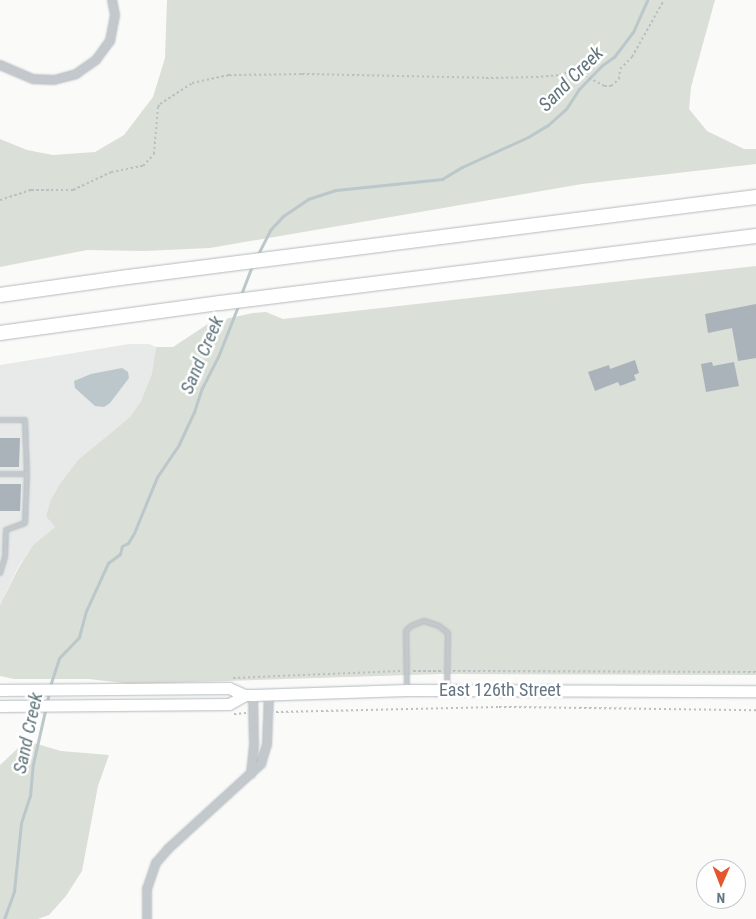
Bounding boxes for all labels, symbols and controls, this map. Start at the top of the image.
water label: Sand Creek [534,42,608,116]
water label: Sand Creek [175,313,229,397]
street label: East 126th Street [439,679,561,701]
water label: Sand Creek [8,690,48,776]
north arrow [696,859,746,909]
text: N [716,890,725,906]

